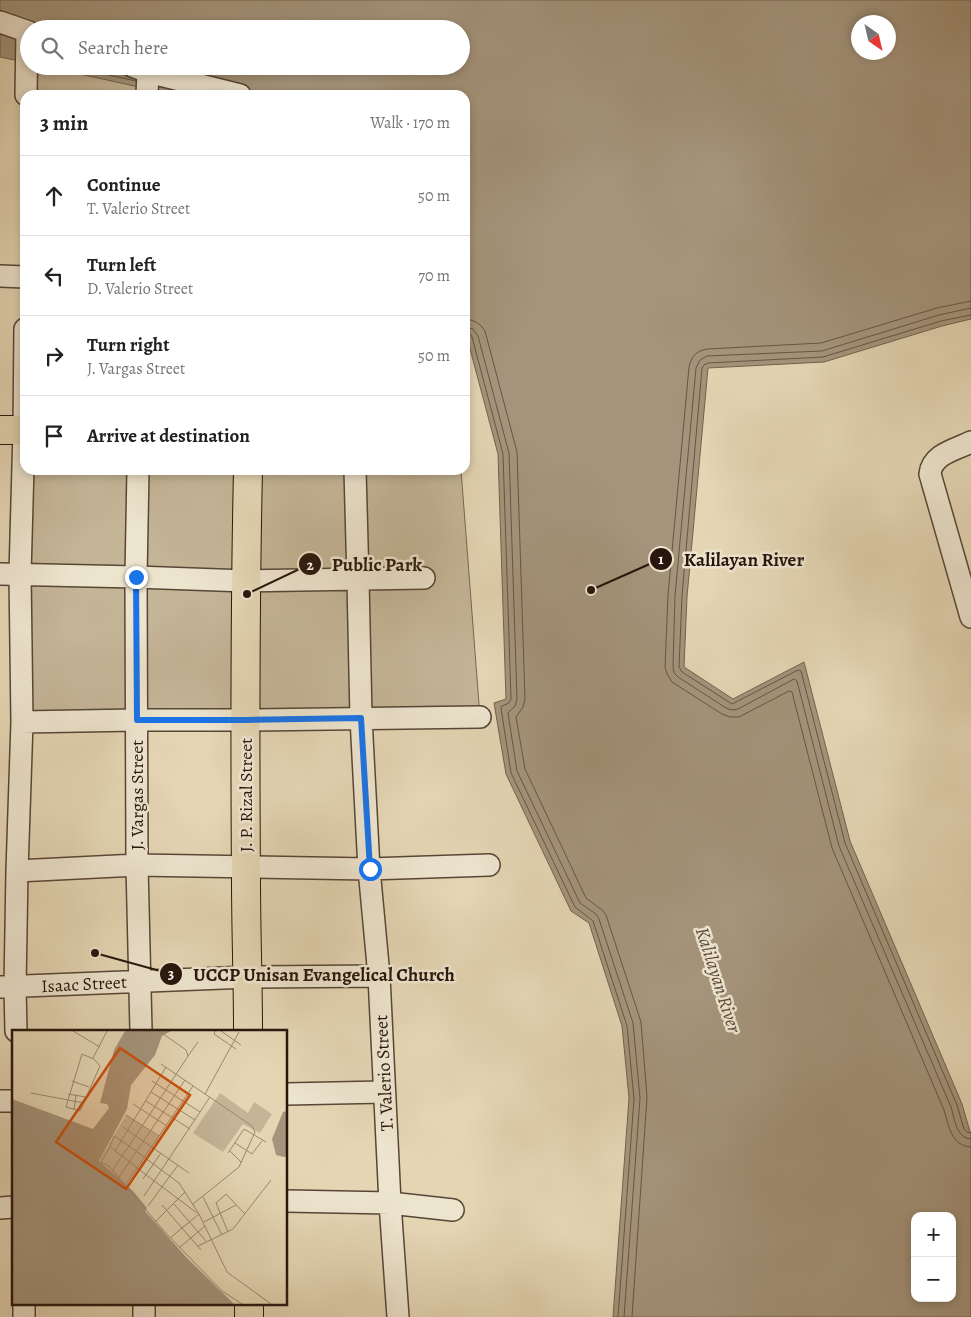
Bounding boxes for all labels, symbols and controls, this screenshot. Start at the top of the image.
north arrow [851,15,896,60]
search box [20,20,470,75]
icon: search [38,34,66,62]
text: Search here [78,35,168,61]
text: 3 min [40,109,88,137]
text: Walk · 170 m [370,112,450,134]
text: Continue [87,172,161,198]
icon: ahead [40,182,68,210]
text: 50 m [418,185,450,207]
text: T. Valerio Street [87,198,190,220]
text: Turn left [87,252,156,278]
icon: left [40,262,68,290]
text: 70 m [418,265,450,287]
text: D. Valerio Street [87,278,193,300]
text: Turn right [87,332,169,358]
icon: right [40,342,68,370]
text: 50 m [418,345,450,367]
text: J. Vargas Street [87,358,185,380]
icon: arrive [40,422,68,450]
text: Arrive at destination [87,423,250,449]
callout: Kalilayan River [648,542,814,576]
callout: Public Park [297,547,432,581]
text: Kalilayan River [684,547,804,573]
text: 1 [658,549,664,569]
text: Public Park [332,552,422,578]
text: 2 [306,555,314,575]
route end [125,566,148,589]
street label: J. P. Rizal Street [234,738,258,852]
street label: J. Vargas Street [125,740,149,850]
route start [359,858,382,881]
water label: Kalilayan River [689,924,748,1037]
callout: UCCP Unisan Evangelical Church [159,957,465,991]
text: UCCP Unisan Evangelical Church [193,962,455,988]
text: 3 [168,964,174,984]
street label: Isaac Street [41,970,127,998]
street label: T. Valerio Street [369,1014,399,1132]
inset map [12,1030,288,1304]
map controls [911,1212,956,1302]
button: + [911,1212,956,1257]
button: − [911,1257,956,1302]

